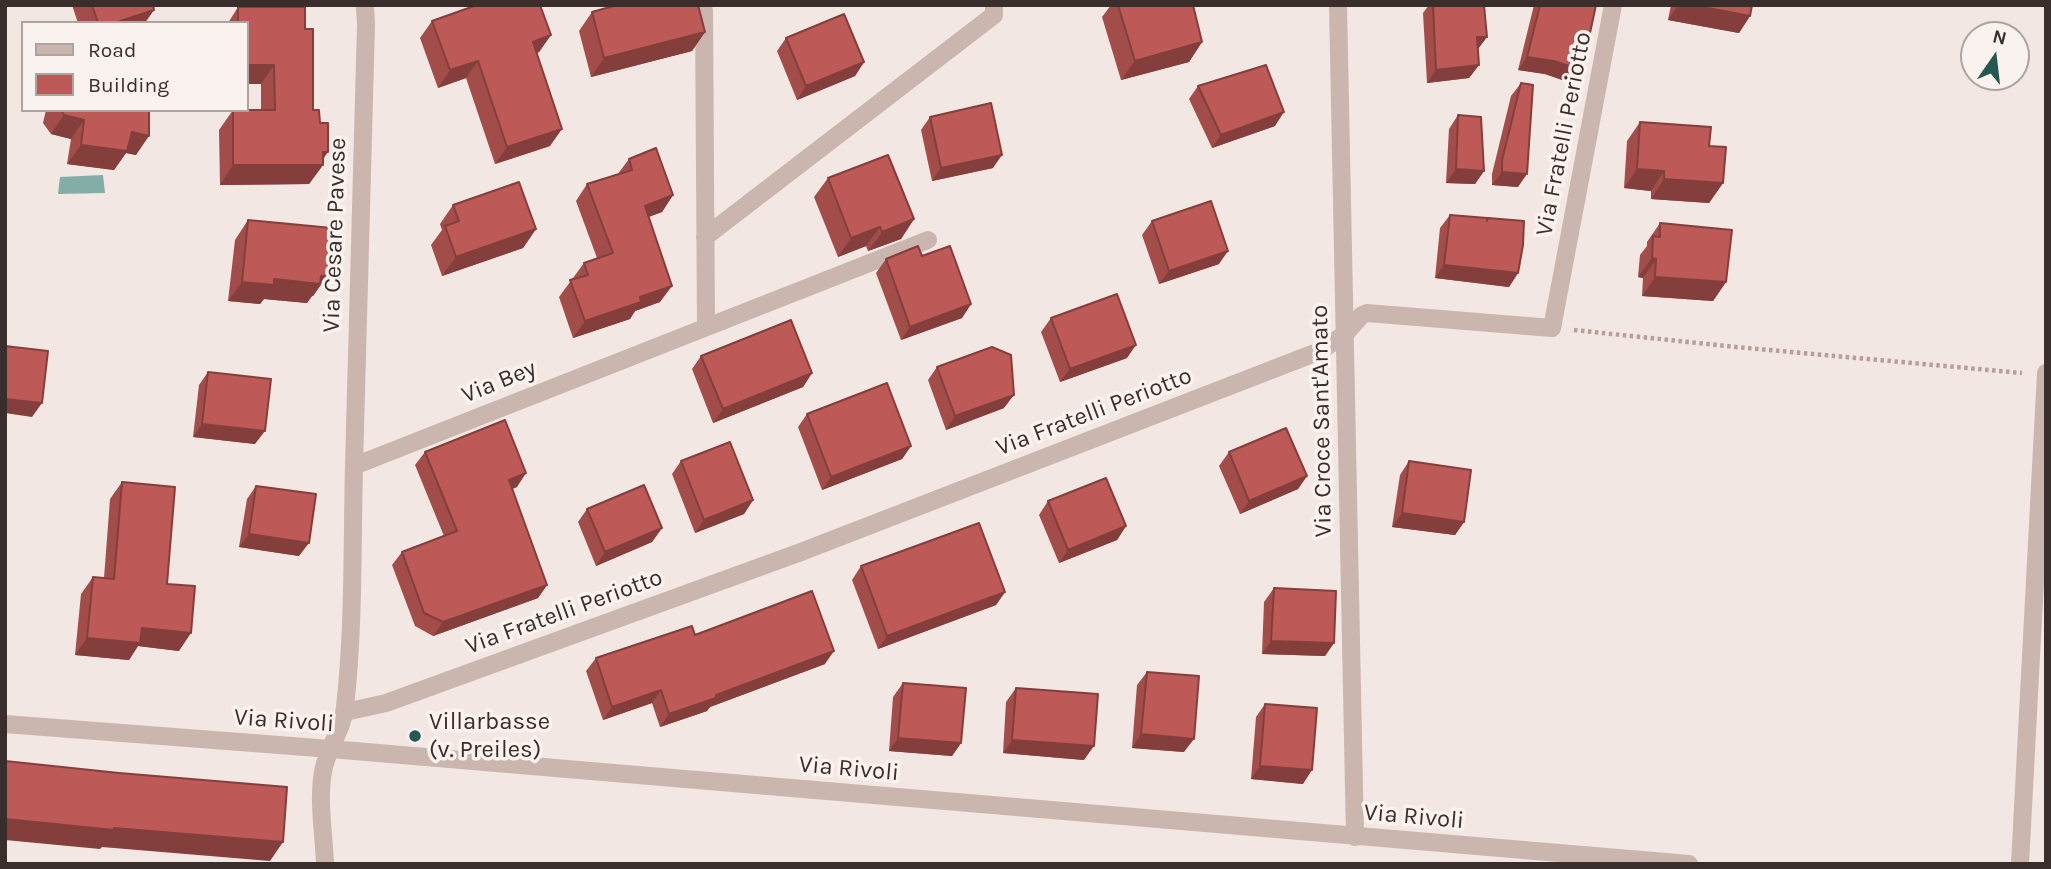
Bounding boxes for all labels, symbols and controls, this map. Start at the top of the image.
legend [21,21,248,112]
north arrow [1960,21,2030,91]
text: N [1990,25,2009,50]
street label: Via Fratelli Periotto [1530,29,1598,239]
text: Road [88,38,136,62]
text: Building [88,73,169,97]
street label: Via Cesare Pavese [317,137,353,333]
street label: Via Croce Sant'Amato [1306,304,1338,538]
street label: Via Bey [457,354,541,410]
street label: Via Fratelli Periotto [992,361,1196,463]
street label: Via Fratelli Periotto [462,563,666,661]
street label: Via Rivoli [233,703,335,739]
place label: Villarbasse (v. Preiles) [429,708,550,764]
marker: Villarbasse (v. Preiles) [407,728,423,744]
street label: Via Rivoli [798,750,900,788]
street label: Via Rivoli [1363,798,1465,836]

